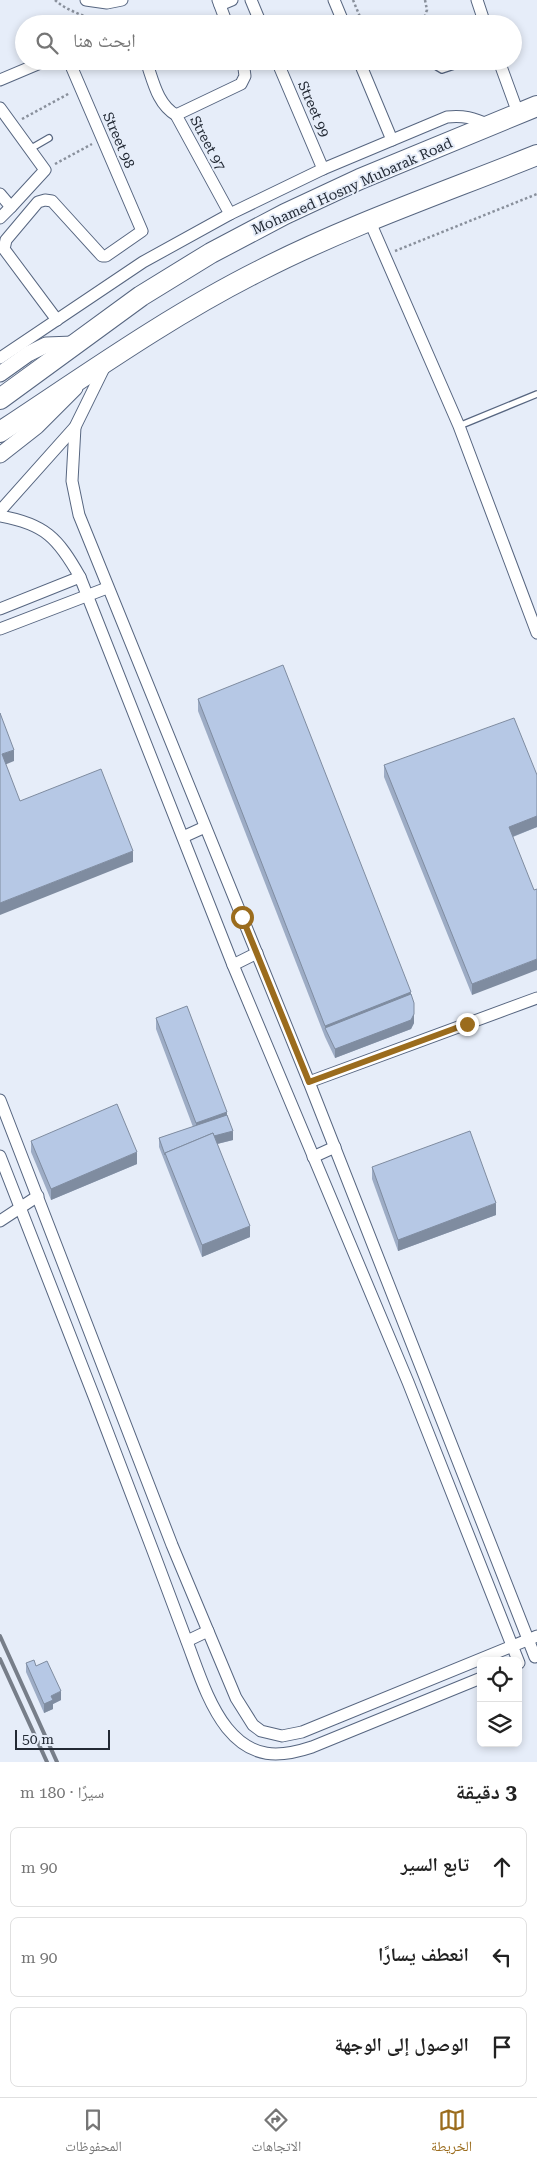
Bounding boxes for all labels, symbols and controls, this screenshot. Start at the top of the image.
search box [15,15,522,70]
icon: search [33,29,61,57]
text: ابحث هنا [73,29,136,52]
street label: Street 99 [295,79,333,140]
street label: Street 98 [100,110,138,171]
street label: Street 97 [187,113,229,173]
street label: Mohamed Hosny Mubarak Road [249,134,455,238]
route start [231,906,254,929]
route end [456,1013,479,1036]
map controls [477,1657,522,1747]
button: locate [477,1657,522,1702]
button: layers [477,1702,522,1747]
scale bar [15,1727,110,1750]
text: 50 m [22,1731,54,1747]
text: 3 دقيقة [456,1780,517,1804]
text: سيرًا · 180 m [20,1783,104,1802]
text: تابع السير [401,1853,469,1876]
icon: ahead [488,1853,516,1881]
text: 90 m [21,1858,58,1877]
text: انعطف يسارًا [378,1943,469,1966]
icon: left [488,1943,516,1971]
text: 90 m [21,1948,58,1967]
text: الوصول إلى الوجهة [334,2033,469,2056]
icon: arrive [488,2033,516,2061]
tab: المحفوظات [65,2106,122,2160]
tab: الاتجاهات [252,2106,301,2160]
tab: الخريطة [431,2106,472,2160]

